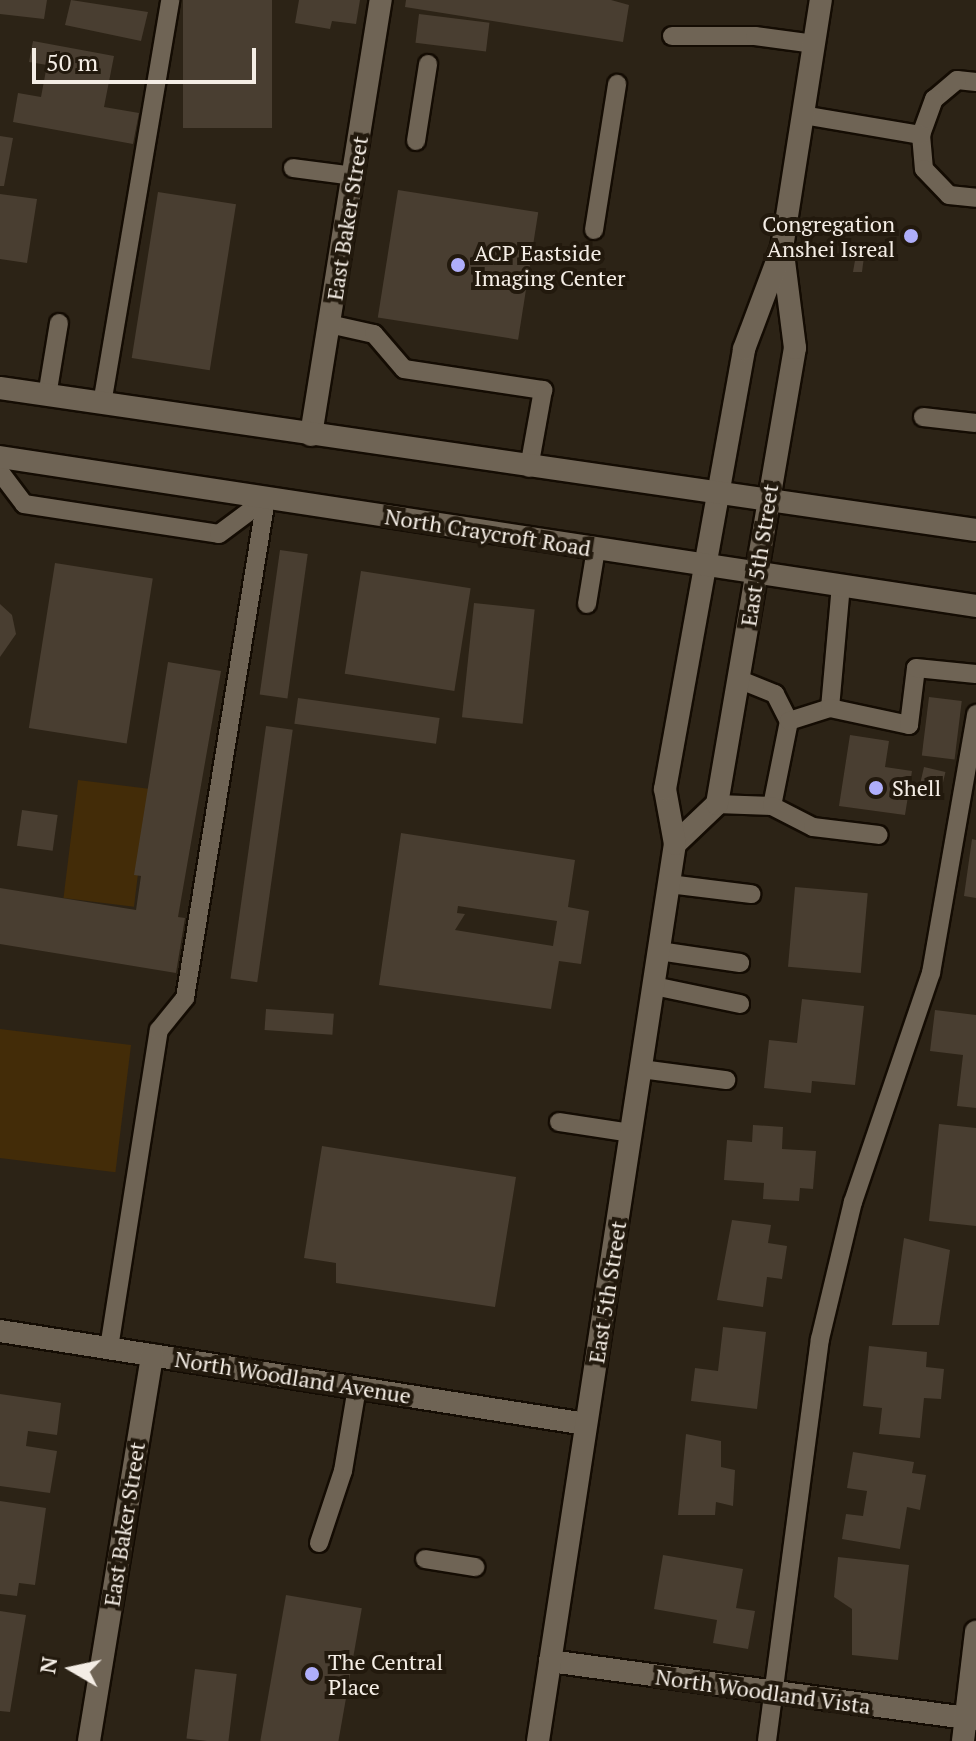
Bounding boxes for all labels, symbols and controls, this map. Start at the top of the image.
scale bar [36,32,260,82]
text: 50 m [46,46,98,78]
street label: East Baker Street [321,134,373,302]
place label: Congregation Anshei Isreal [762,210,895,262]
marker: Congregation Anshei Isreal [902,227,920,245]
place label: ACP Eastside Imaging Center [474,239,625,290]
marker: ACP Eastside Imaging Center [449,256,467,274]
street label: East 5th Street [735,482,783,628]
street label: North Craycroft Road [383,503,593,561]
place label: Shell [892,775,941,801]
marker: Shell [867,779,885,797]
street label: East 5th Street [583,1219,631,1365]
street label: North Woodland Avenue [173,1345,413,1409]
street label: East Baker Street [98,1440,150,1608]
north arrow [32,1629,112,1709]
place label: The Central Place [328,1648,443,1700]
text: N [32,1655,63,1676]
street label: North Woodland Vista [653,1663,873,1719]
marker: The Central Place [303,1665,321,1683]

